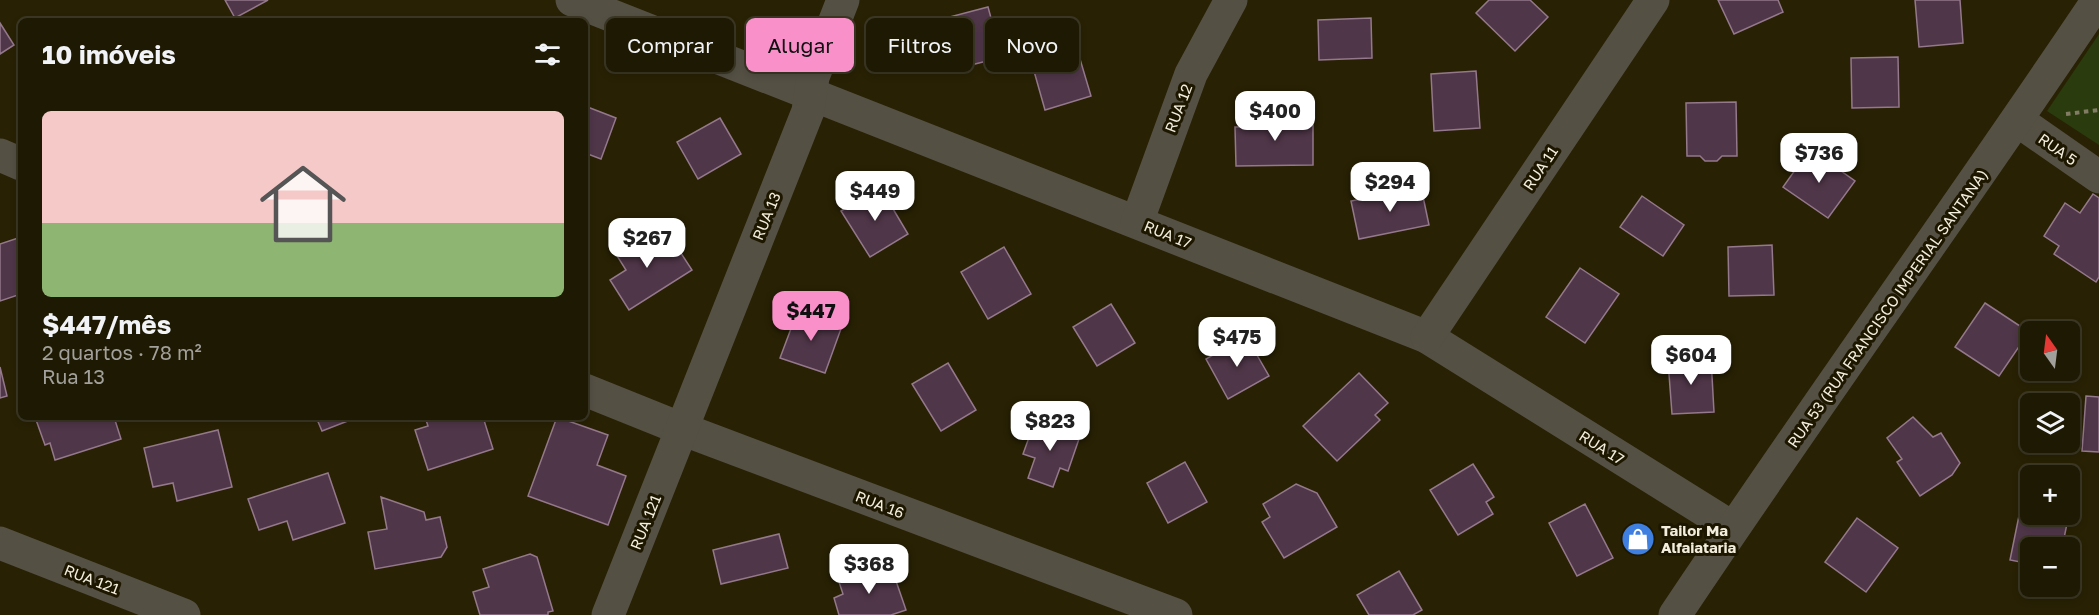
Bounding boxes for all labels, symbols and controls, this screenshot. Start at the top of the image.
chip: Comprar [606,18,734,72]
chip: Alugar [746,18,854,72]
chip: Filtros [866,18,973,72]
chip: Novo [985,18,1079,72]
icon: filters [531,38,564,71]
text: 10 imóveis [42,39,176,70]
street label: RUA 12 [1161,81,1195,135]
pin: $400 [1239,91,1311,142]
text: $400 [1249,98,1301,122]
street label: RUA 5 [2035,129,2081,169]
pin: $736 [1783,133,1855,184]
text: $736 [1794,140,1844,164]
street label: RUA 11 [1519,143,1561,193]
icon: home [249,150,357,258]
pin: $294 [1354,162,1426,213]
street label: RUA 53 (RUA FRANCISCO IMPERIAL SANTANA) [1783,165,1991,451]
text: $294 [1365,169,1415,193]
pin: $449 [839,171,911,222]
text: $449 [849,178,901,202]
street label: RUA 13 [748,189,784,243]
street label: RUA 17 [1142,216,1194,252]
pin: $267 [611,218,683,269]
text: $267 [622,225,672,249]
pin: $447 [775,291,847,342]
text: $447 [786,298,836,322]
text: $447/mês [42,309,171,340]
pin: $475 [1201,317,1273,368]
north arrow [2020,321,2080,381]
map controls [2020,321,2080,597]
text: $475 [1213,324,1262,348]
pin: $604 [1655,335,1727,386]
text: 2 quartos · 78 m² [42,340,202,364]
text: $604 [1665,342,1717,366]
text: Rua 13 [42,364,105,388]
button: layers [2020,393,2080,453]
pin: $823 [1014,401,1086,452]
text: $823 [1025,408,1075,432]
street label: RUA 17 [1576,426,1628,468]
button: + [2020,465,2080,525]
street label: RUA 16 [853,487,907,521]
street label: RUA 121 [626,492,664,552]
shop icon: Tailor Ma Alfaiataria [1620,521,1656,557]
place label: Tailor Ma Alfaiataria [1661,521,1737,556]
button: − [2020,537,2080,597]
pin: $368 [833,544,905,595]
text: $368 [843,551,895,575]
street label: RUA 121 [62,560,122,598]

